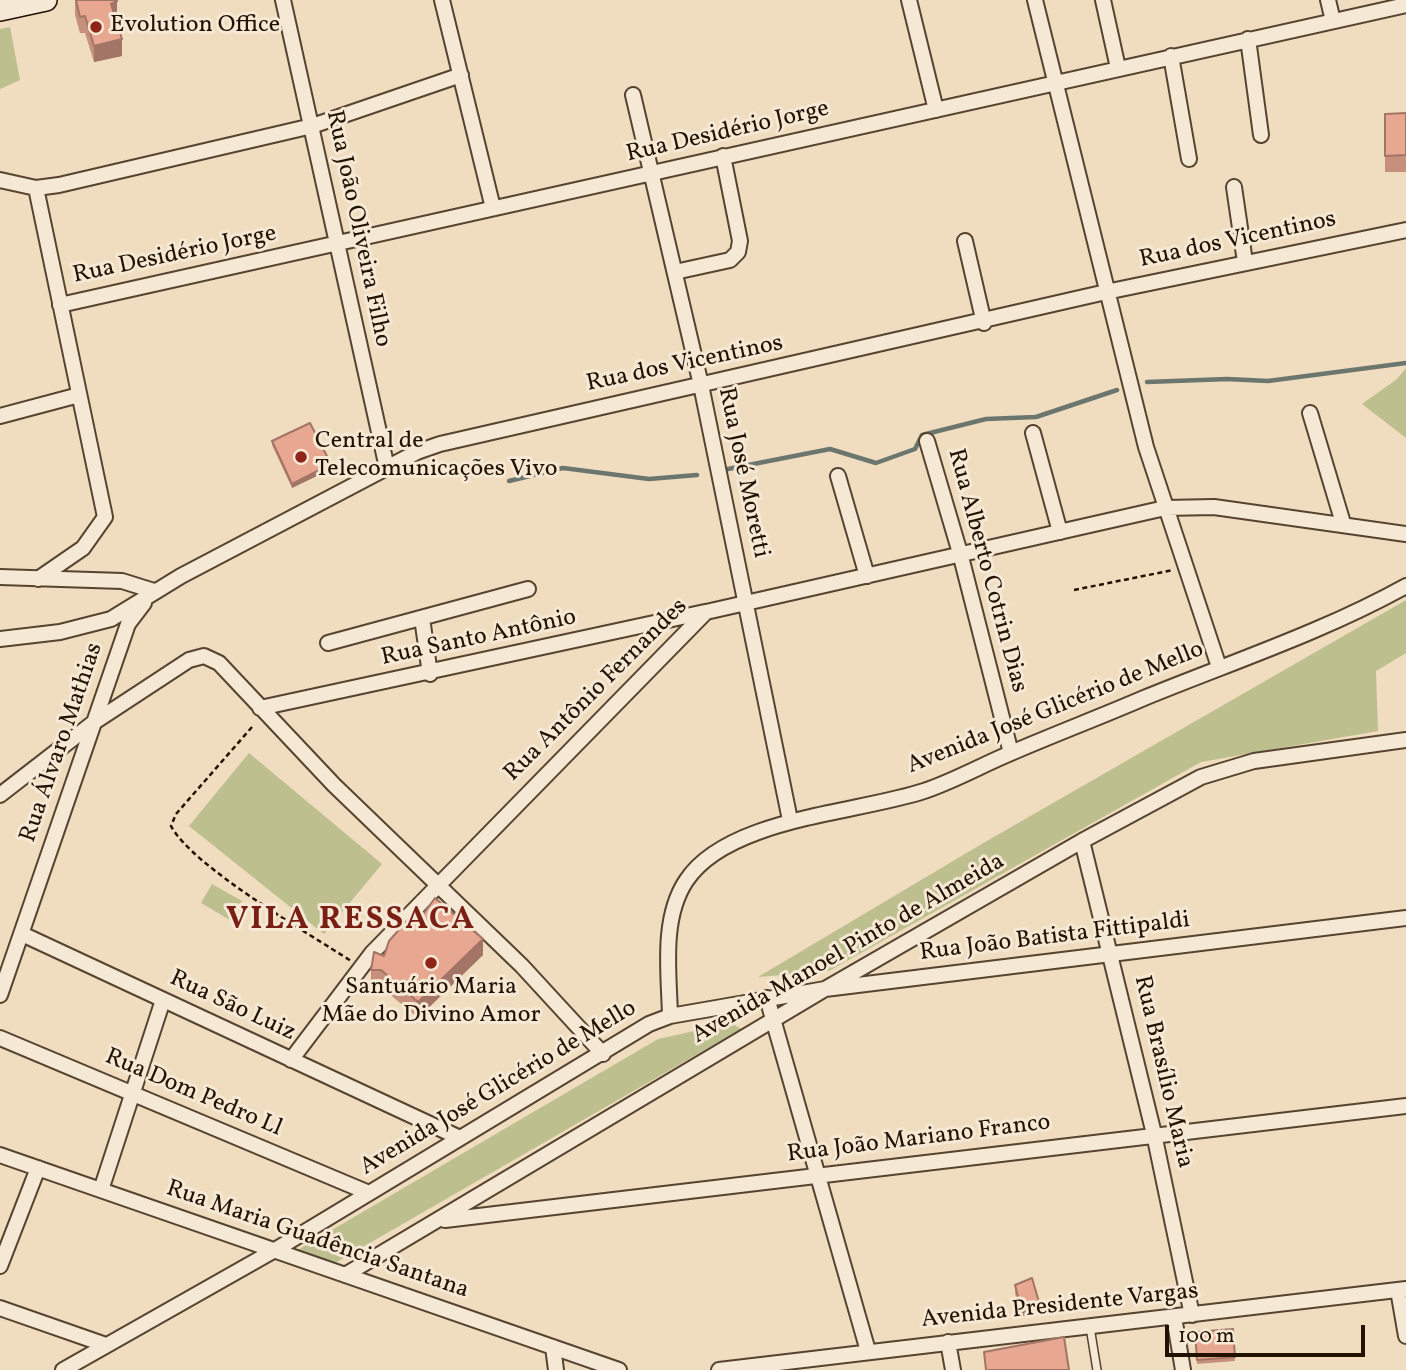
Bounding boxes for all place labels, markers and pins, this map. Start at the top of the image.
place label: Evolution Office [110,13,280,41]
marker: Evolution Office [88,19,104,35]
place label: Central de Telecomunicações Vivo [315,429,557,485]
marker: Central de Telecomunicações Vivo [293,449,309,465]
marker: Santuário Maria Mãe do Divino Amor [423,955,439,971]
place label: Santuário Maria Mãe do Divino Amor [321,975,541,1031]

